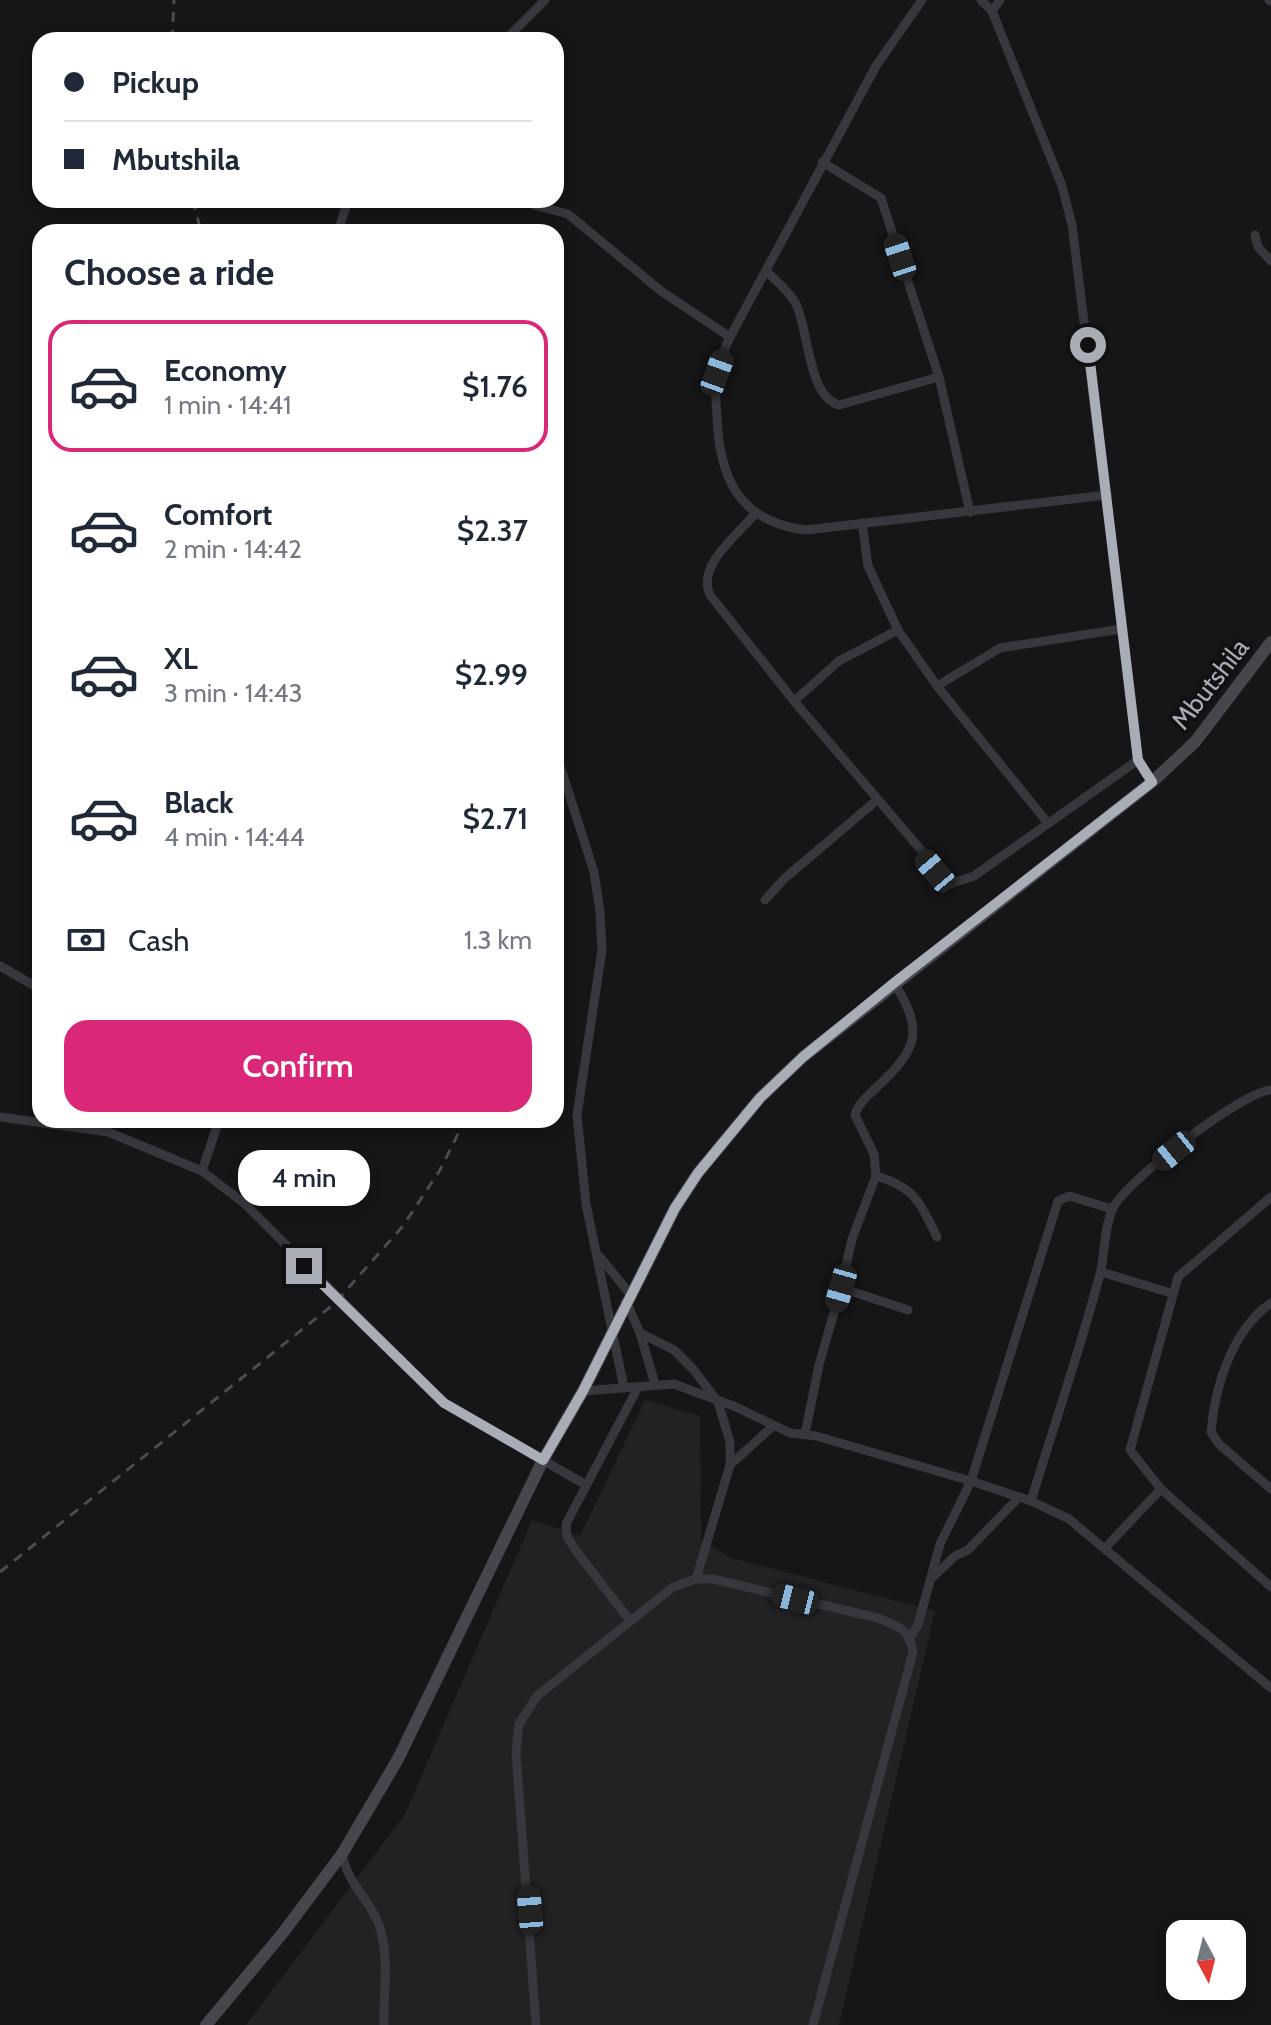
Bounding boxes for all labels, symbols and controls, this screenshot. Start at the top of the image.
text: Pickup [112,64,199,101]
text: Mbutshila [112,141,240,178]
car [881,230,919,284]
text: Choose a ride [64,250,274,294]
route start [1070,327,1106,363]
car [698,346,736,400]
icon: car [68,350,140,422]
text: Economy [164,352,287,389]
text: $1.76 [462,368,528,405]
text: 1 min · 14:41 [164,389,291,421]
icon: car [68,494,140,566]
text: Comfort [164,496,272,533]
text: $2.37 [457,512,528,549]
text: 2 min · 14:42 [164,533,302,565]
street label: Mbutshila [1165,632,1256,736]
icon: car [68,638,140,710]
text: XL [164,640,198,677]
text: $2.99 [455,656,528,693]
text: 3 min · 14:43 [164,677,303,709]
icon: car [68,782,140,854]
text: Black [164,784,234,821]
text: $2.71 [462,800,528,837]
text: 4 min · 14:44 [164,821,305,853]
car [910,845,960,897]
icon: cash [64,918,108,962]
text: Cash [128,922,190,959]
text: 1.3 km [464,924,532,956]
button: Confirm [64,1020,532,1112]
car [1148,1127,1200,1175]
callout: 4 min [238,1150,370,1206]
text: 4 min [272,1162,336,1194]
route end [286,1248,322,1284]
car [823,1262,859,1314]
car [769,1582,821,1616]
car [516,1885,544,1935]
north arrow [1166,1920,1246,2000]
map controls [1166,1920,1246,2000]

